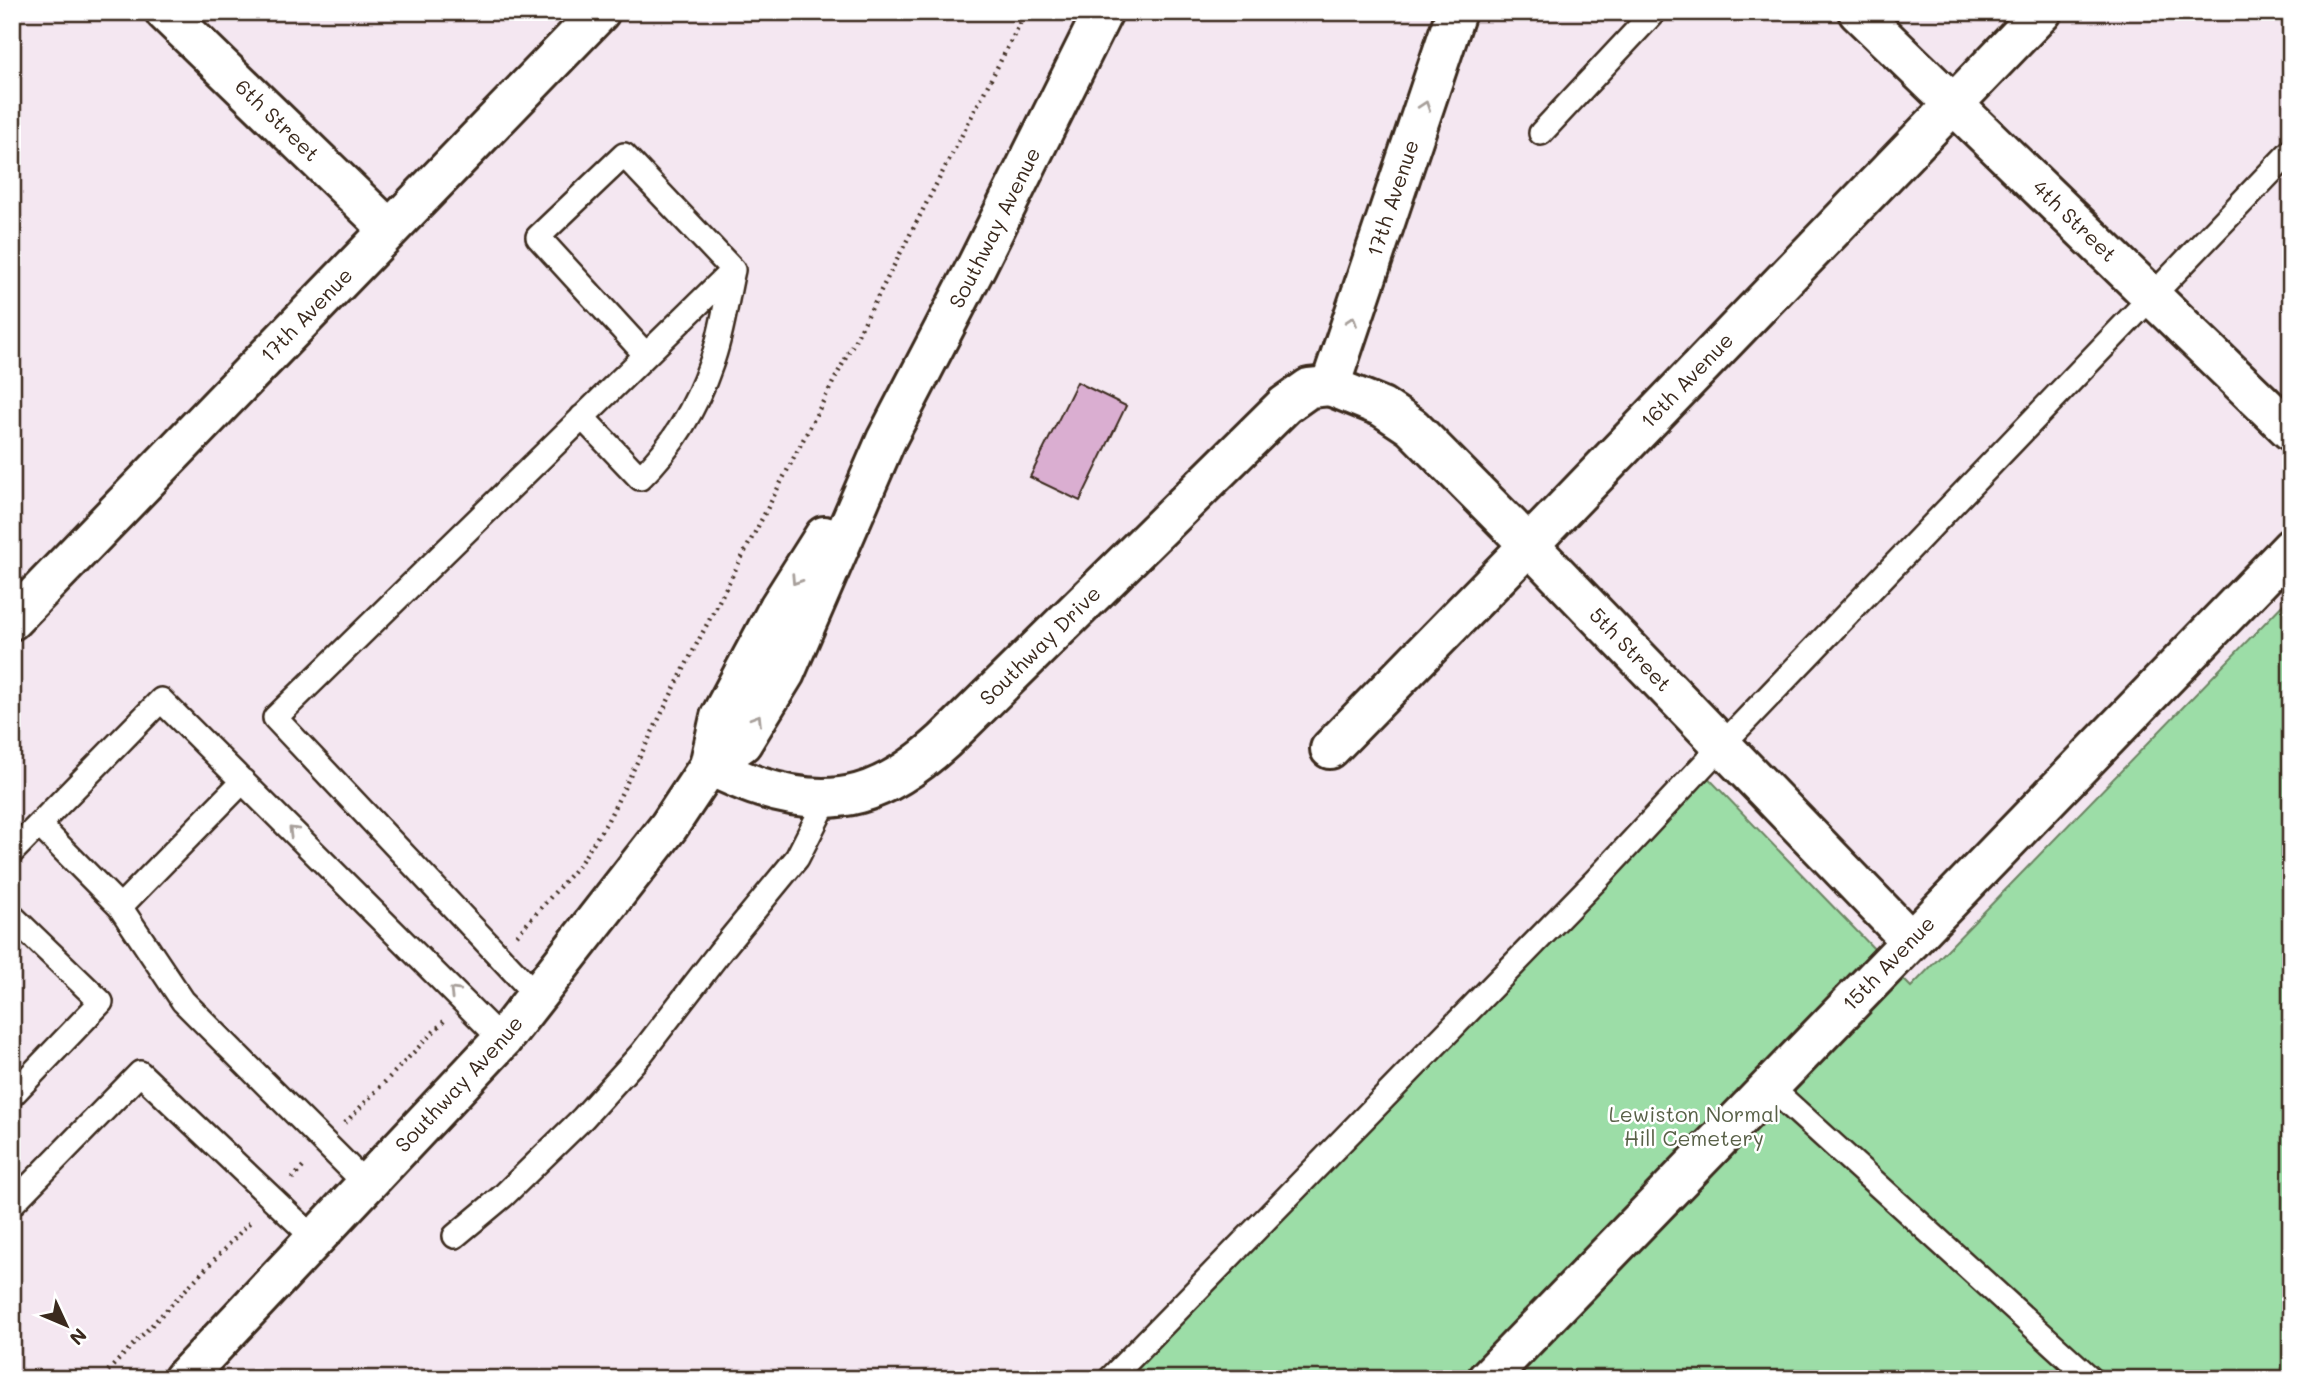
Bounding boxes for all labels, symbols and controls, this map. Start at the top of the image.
street label: 6th Street [230,72,326,167]
one-way arrow [1417,100,1431,112]
street label: 17th Avenue [1360,136,1424,260]
street label: Southway Avenue [942,142,1046,312]
street label: 4th Street [2027,173,2123,267]
street label: 17th Avenue [254,261,358,367]
one-way arrow [1344,315,1358,328]
street label: 16th Avenue [1634,326,1738,433]
one-way arrow [791,572,804,585]
street label: Southway Drive [973,579,1106,710]
street label: 5th Street [1584,601,1678,697]
one-way arrow [748,714,761,727]
one-way arrow [288,826,301,839]
street label: 15th Avenue [1836,909,1940,1016]
one-way arrow [449,987,462,1000]
street label: Southway Avenue [388,1010,528,1157]
park label: Lewiston Normal Hill Cemetery [1609,1100,1779,1151]
north arrow [32,1290,102,1360]
text: N [65,1323,93,1351]

